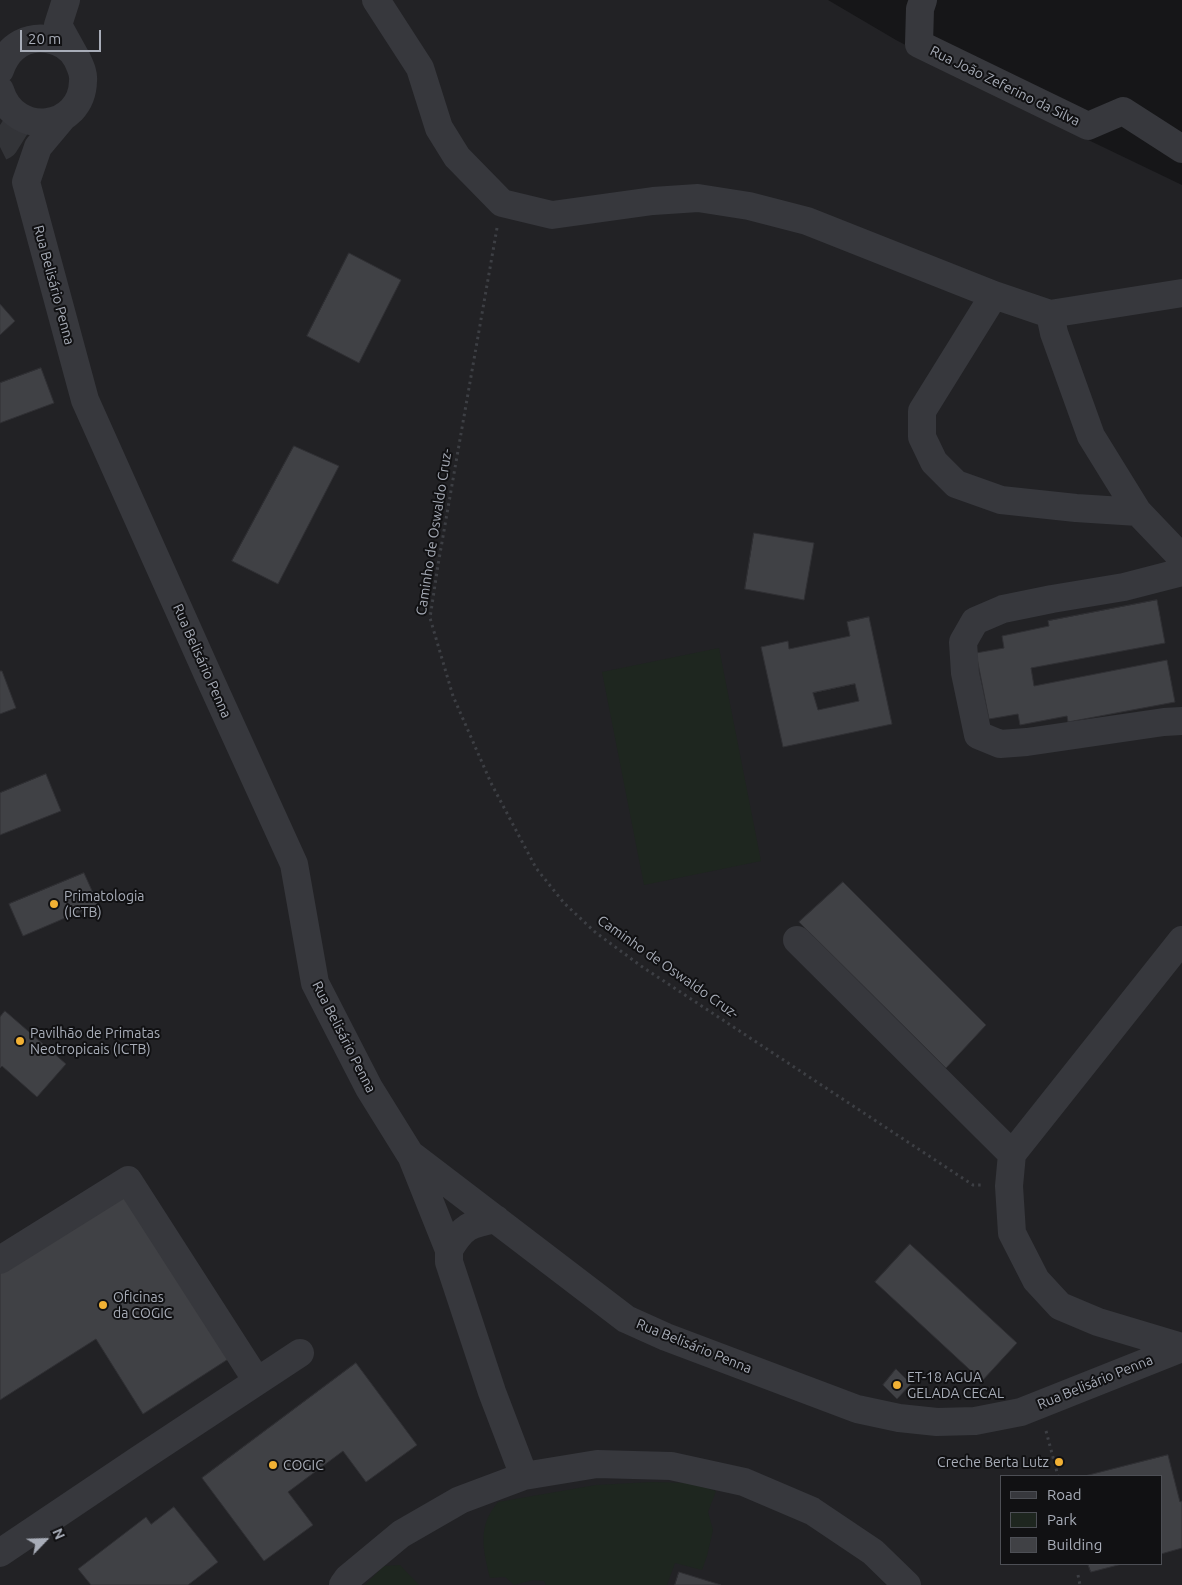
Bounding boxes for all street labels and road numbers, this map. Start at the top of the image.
street label: Rua João Zeferino da Silva [927,42,1083,130]
street label: Rua Belisário Penna [30,223,78,347]
street label: Caminho de Oswaldo Cruz- [413,448,455,616]
street label: Rua Belisário Penna [169,601,235,721]
street label: Caminho de Oswaldo Cruz- [594,912,742,1022]
street label: Rua Belisário Penna [309,978,379,1096]
street label: Rua Belisário Penna [634,1315,754,1377]
street label: Rua Belisário Penna [1035,1351,1155,1413]

